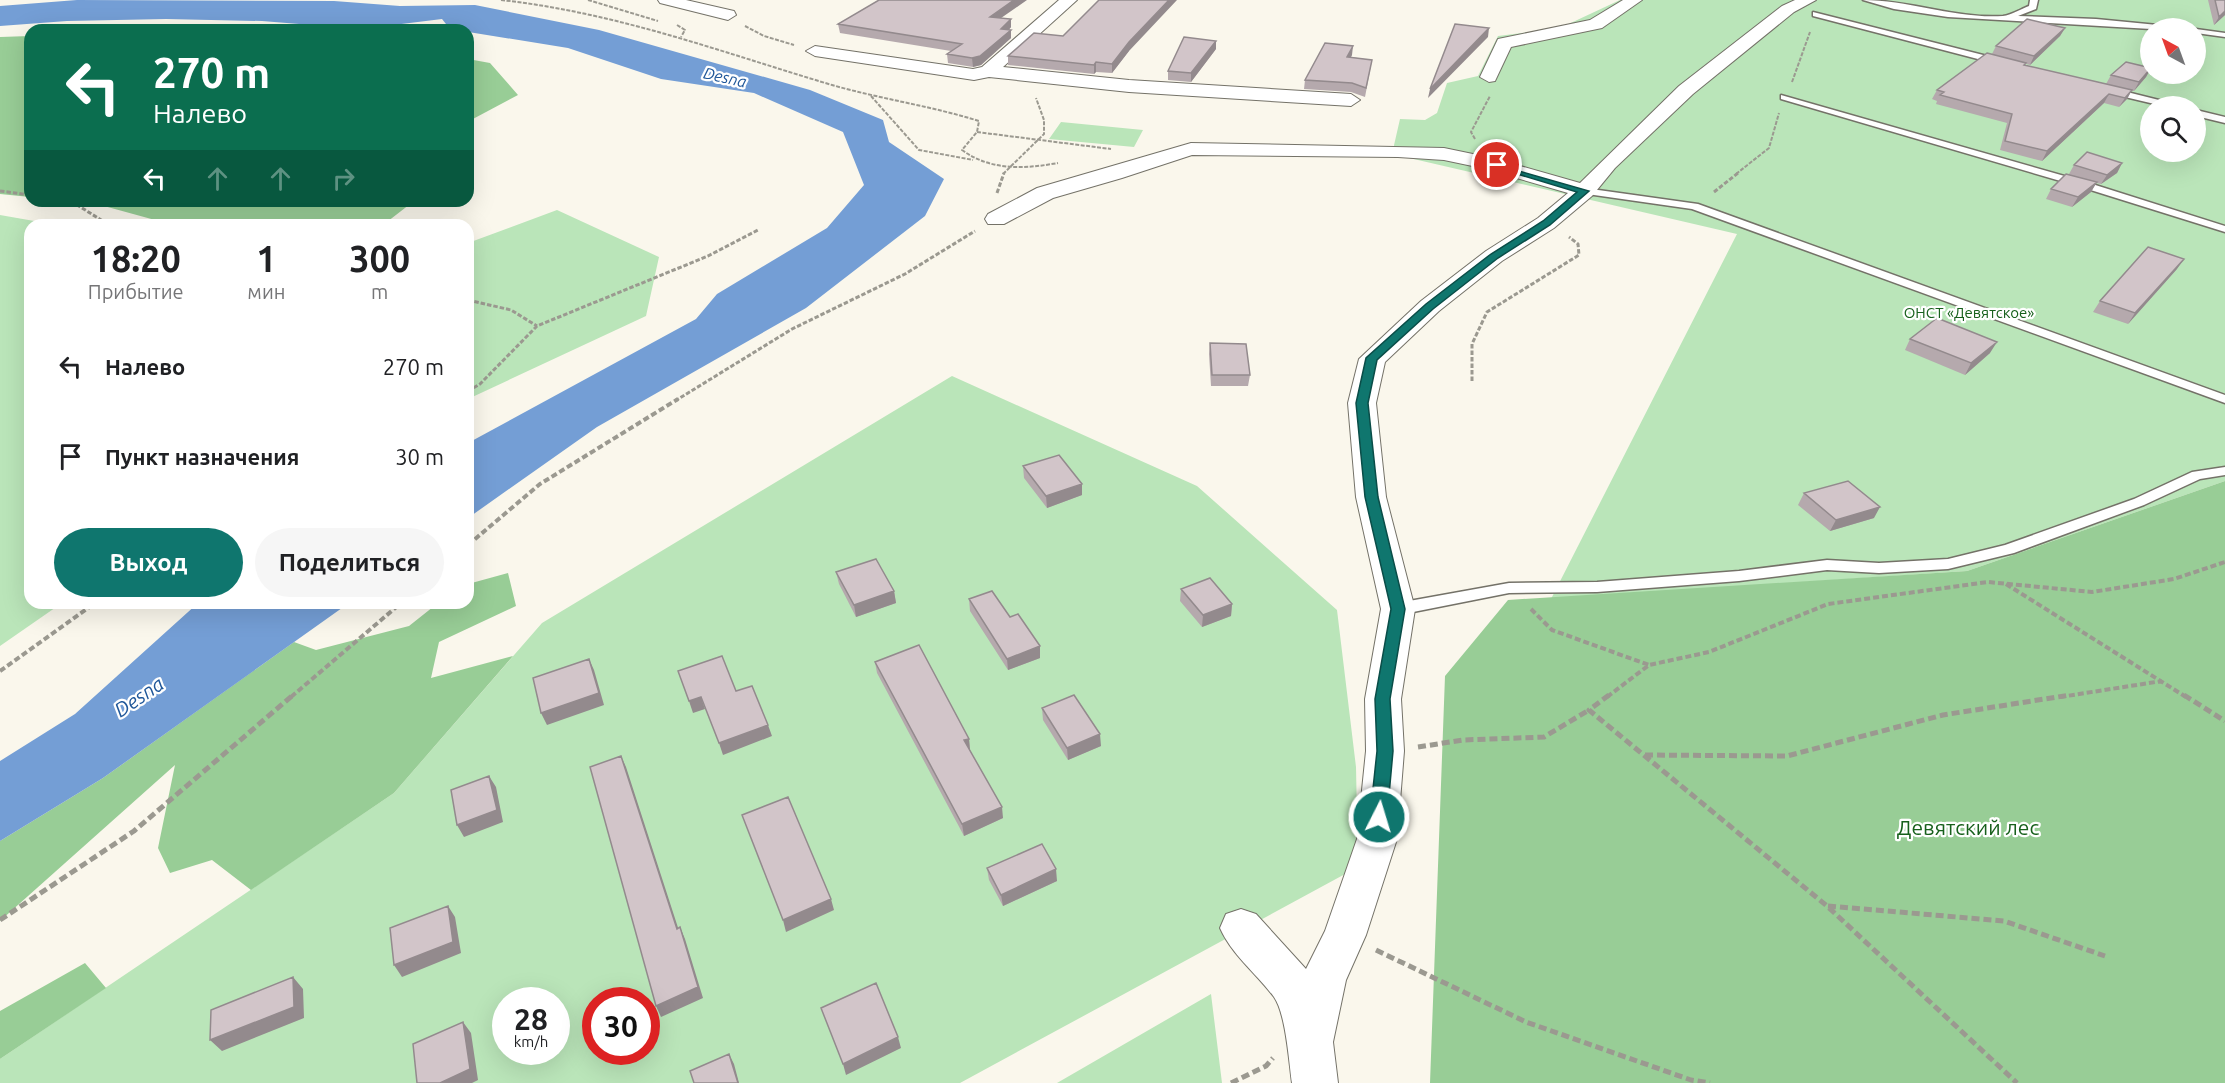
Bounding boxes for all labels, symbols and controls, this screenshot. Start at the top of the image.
north arrow [2140,18,2206,84]
map controls [2140,18,2206,162]
icon: left [54,48,132,126]
text: 270 m [153,49,270,96]
water label: Desna [702,63,749,91]
button: search [2140,96,2206,162]
text: Налево [153,98,247,128]
pin [1471,139,1522,190]
icon: arrive [1480,148,1513,181]
icon: left [138,162,171,195]
icon: ahead [201,162,234,195]
icon: ahead [264,162,297,195]
icon: right [327,162,360,195]
text: 18:20 [91,238,181,279]
text: 1 [256,238,277,279]
text: 300 [349,238,410,279]
text: Прибытие [88,280,184,303]
text: мин [247,280,285,303]
text: m [371,280,388,303]
park label: ОНСТ «Девятское» [1904,304,2034,321]
icon: left [54,350,87,383]
text: Налево [105,354,185,379]
text: 270 m [383,354,444,379]
icon: arrive [54,440,87,473]
text: Пункт назначения [105,444,299,469]
text: 30 m [395,444,444,469]
button: Выход [54,528,243,597]
button: Поделиться [255,528,444,597]
water label: Desna [110,672,168,721]
position arrow [1347,785,1411,849]
park label: Девятский лес [1897,815,2039,839]
speed limit sign: 30 [582,987,660,1065]
text: 28 [514,1002,548,1036]
text: km/h [514,1033,548,1050]

